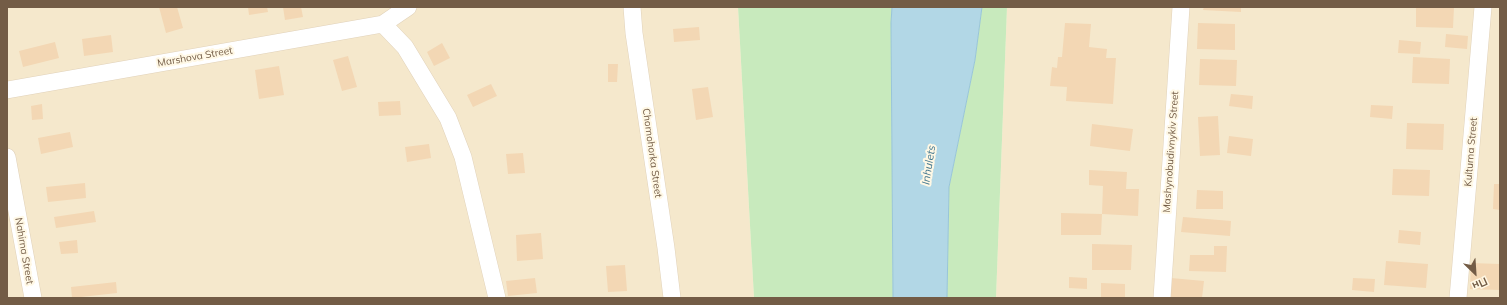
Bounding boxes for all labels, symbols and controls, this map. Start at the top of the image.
street label: Marshova Street [156,44,234,70]
street label: Mashynobudivnykiv Street [1161,91,1181,213]
street label: Chornohorka Street [640,108,664,198]
street label: Kulturna Street [1462,117,1480,187]
water label: Inhulets [919,144,939,186]
street label: Nahirna Street [12,217,36,285]
north arrow [1455,253,1495,293]
text: Пн [1470,274,1490,293]

